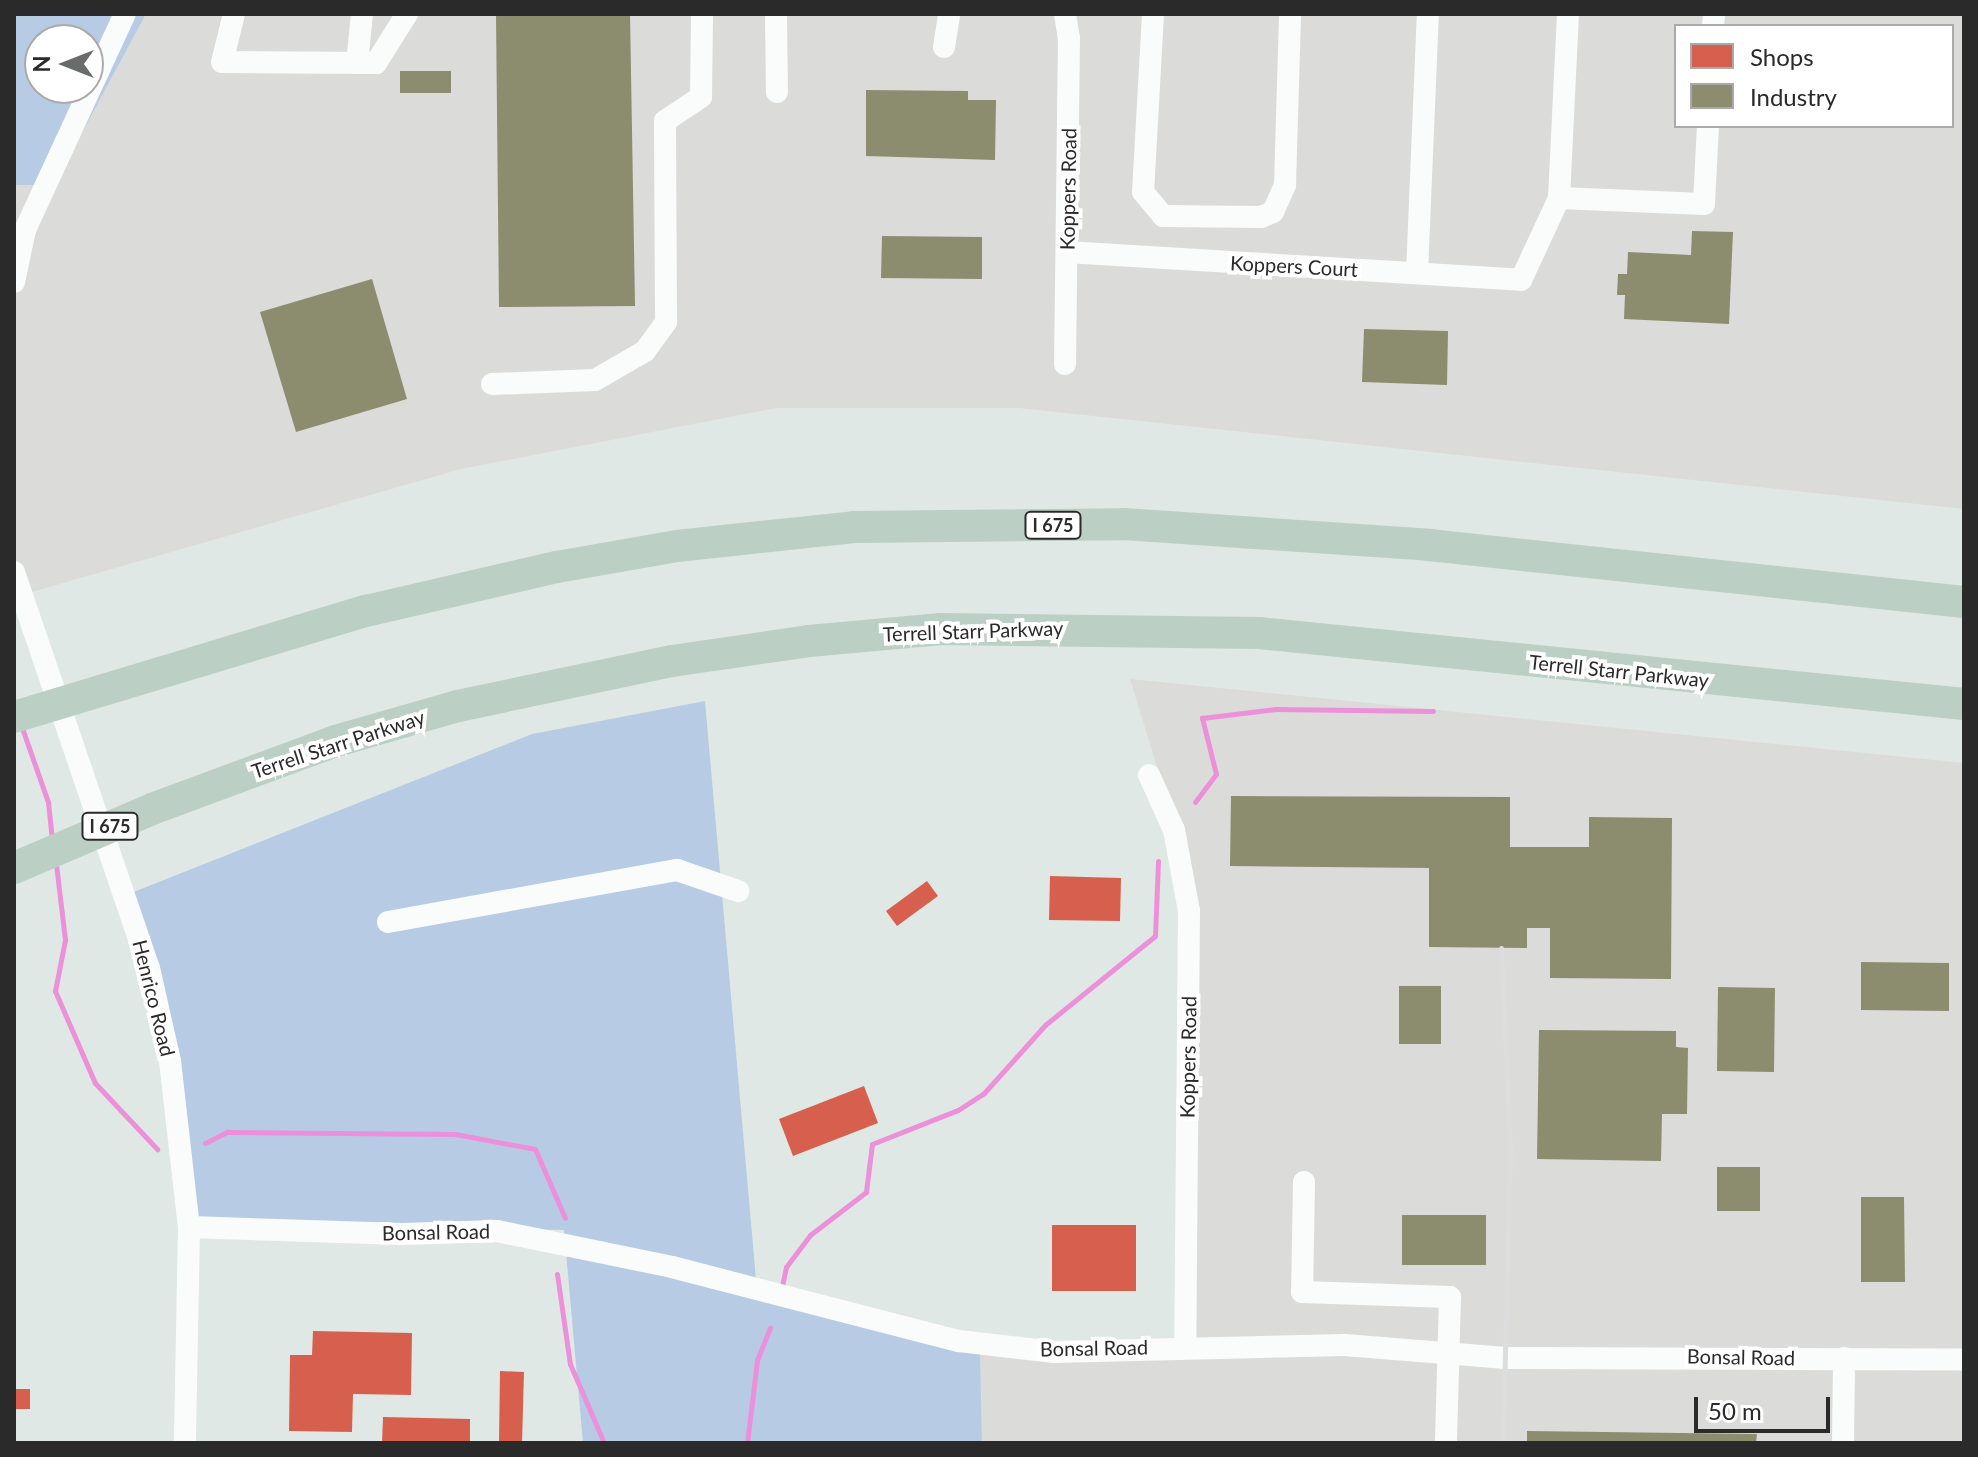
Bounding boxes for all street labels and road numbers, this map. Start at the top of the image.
street label: Koppers Road [1055,128,1081,250]
street label: Koppers Court [1230,251,1358,281]
road number: I 675 [1023,511,1083,539]
street label: Terrell Starr Parkway [882,616,1064,646]
street label: Terrell Starr Parkway [1528,650,1710,692]
street label: Terrell Starr Parkway [248,705,428,783]
road number: I 675 [80,812,140,840]
street label: Henrico Road [128,937,180,1059]
street label: Koppers Road [1175,996,1201,1118]
street label: Bonsal Road [382,1219,490,1245]
street label: Bonsal Road [1040,1335,1148,1361]
street label: Bonsal Road [1687,1344,1795,1370]

